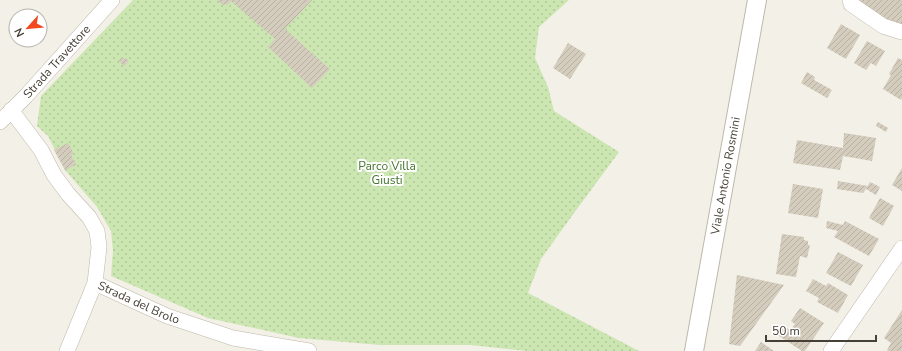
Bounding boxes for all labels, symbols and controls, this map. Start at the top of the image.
north arrow [8,8,48,48]
street label: Strada Travettore [20,21,94,102]
text: N [11,25,28,39]
street label: Viale Antonio Rosmini [707,116,744,237]
park label: Parco Villa Giusti [358,158,416,188]
street label: Strada del Brolo [95,277,182,328]
scale bar [766,317,876,343]
text: 50 m [772,323,800,339]

